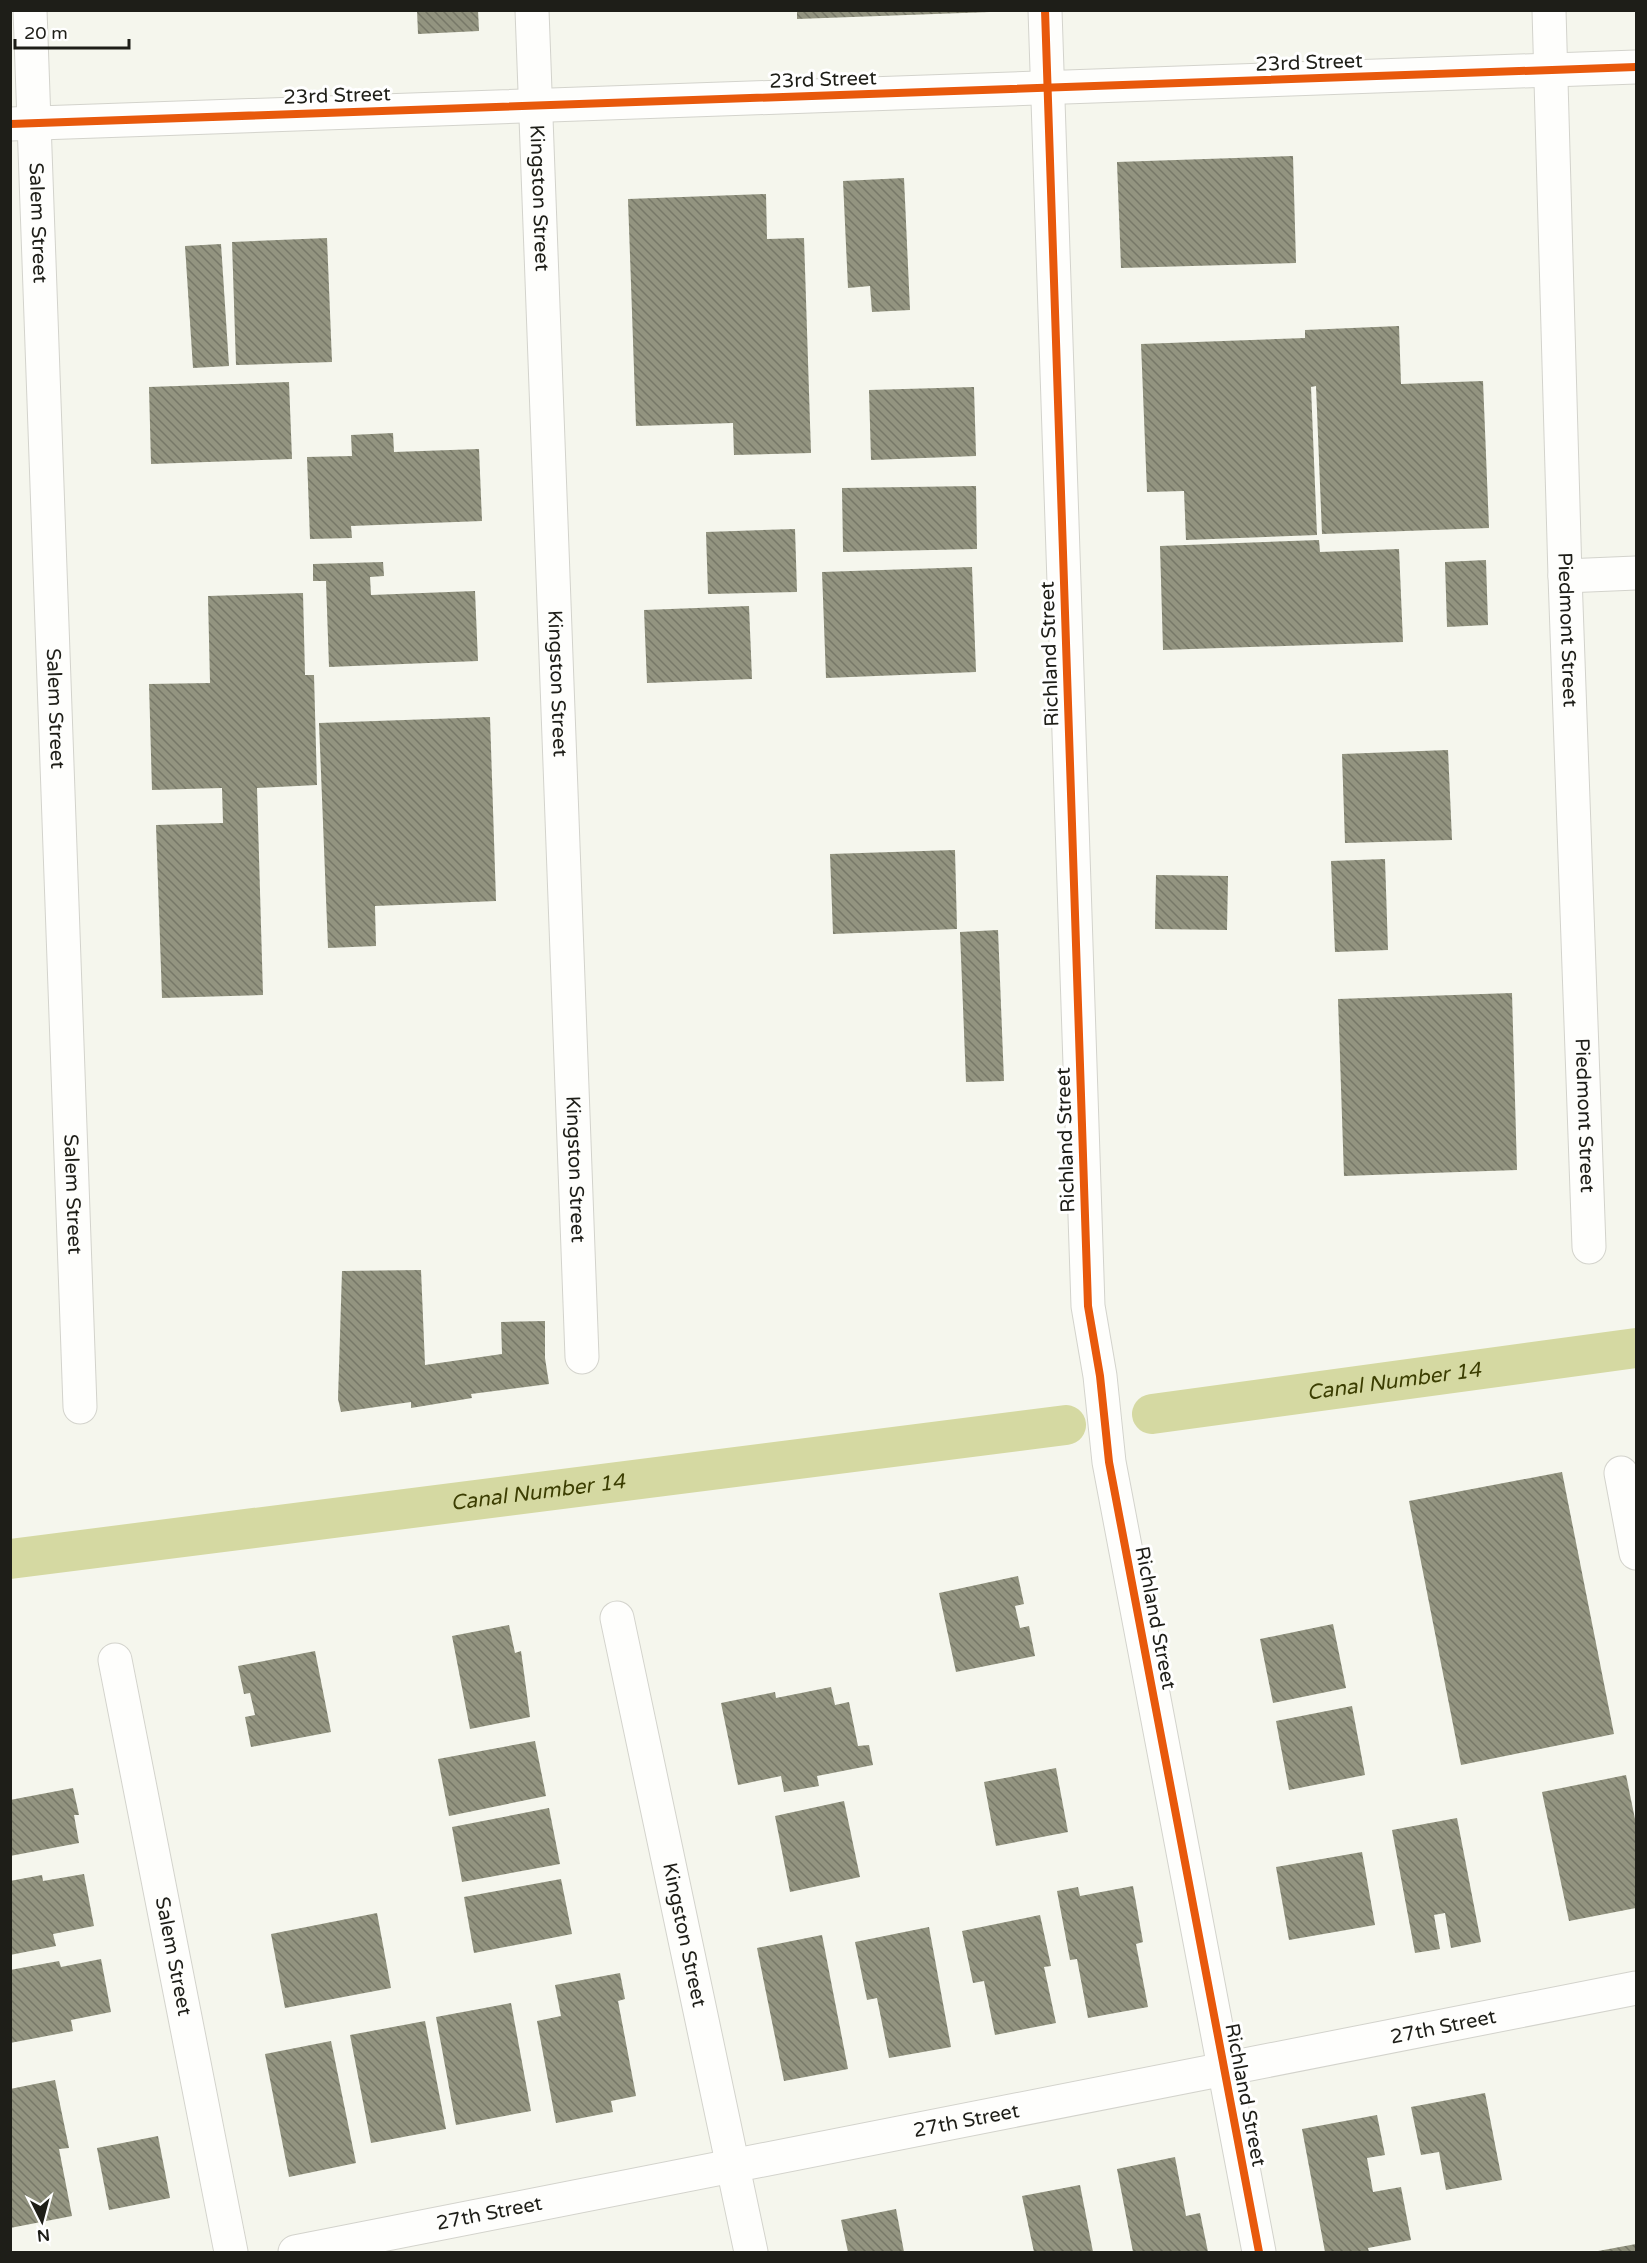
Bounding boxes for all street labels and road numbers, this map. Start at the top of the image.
street label: 23rd Street [1255,49,1363,77]
street label: 23rd Street [769,66,877,94]
street label: 23rd Street [283,82,391,110]
street label: Kingston Street [524,124,554,272]
street label: Salem Street [23,162,52,284]
street label: Piedmont Street [1552,552,1582,708]
street label: Richland Street [1035,581,1065,727]
street label: Kingston Street [542,610,572,758]
street label: Salem Street [41,648,69,770]
street label: Piedmont Street [1570,1038,1599,1194]
street label: Richland Street [1051,1067,1081,1213]
street label: Kingston Street [560,1095,590,1243]
street label: Salem Street [58,1134,87,1255]
street label: Richland Street [1129,1544,1181,1692]
street label: Kingston Street [657,1861,711,2010]
street label: Salem Street [150,1895,197,2018]
street label: 27th Street [1388,2005,1499,2050]
street label: Richland Street [1219,2021,1271,2169]
street label: 27th Street [911,2099,1022,2143]
street label: 27th Street [434,2192,545,2236]

